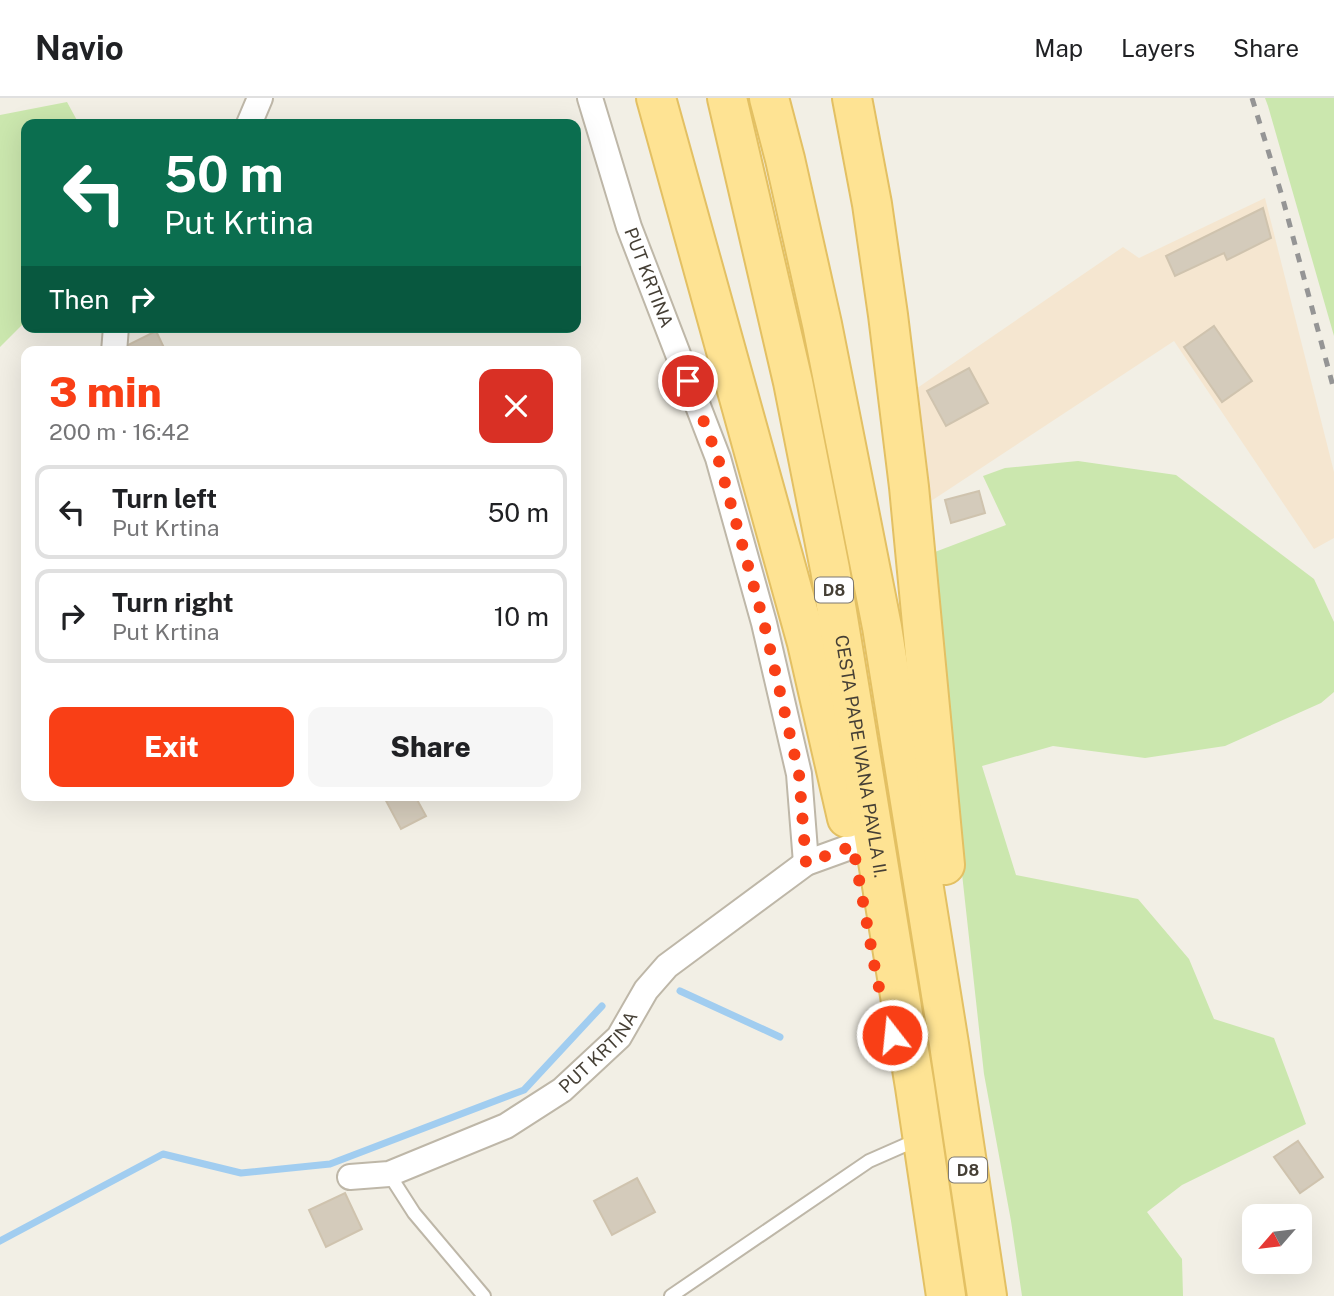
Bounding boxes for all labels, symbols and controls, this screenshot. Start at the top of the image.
text: Navio [35,29,124,67]
text: Map [1034,34,1083,62]
text: Layers [1121,34,1195,62]
text: Share [1233,34,1299,62]
text: 50 m [164,145,284,203]
icon: left [49,147,140,238]
text: Put Krtina [164,204,314,241]
street label: PUT KRTINA [620,224,678,331]
icon: right [123,280,161,318]
text: Then [49,284,109,315]
pin [658,351,718,411]
icon: arrive [669,362,707,400]
text: 3 min [49,367,162,416]
button: close [479,369,553,443]
text: 200 m · 16:42 [49,418,189,445]
text: Turn left [112,483,217,514]
icon: left [53,493,91,531]
text: 50 m [488,497,549,528]
text: Put Krtina [112,514,220,541]
road number: D8 [815,578,853,603]
text: Turn right [112,587,234,618]
icon: right [53,597,91,635]
text: 10 m [494,601,549,632]
text: Put Krtina [112,618,220,645]
street label: CESTA PAPE IVANA PAVLA II. [831,633,891,879]
button: Exit [49,707,294,787]
button: Share [308,707,553,787]
position arrow [855,998,929,1072]
street label: PUT KRTINA [555,1007,642,1097]
road number: D8 [949,1158,987,1182]
north arrow [1242,1204,1312,1274]
map controls [1242,1204,1312,1274]

